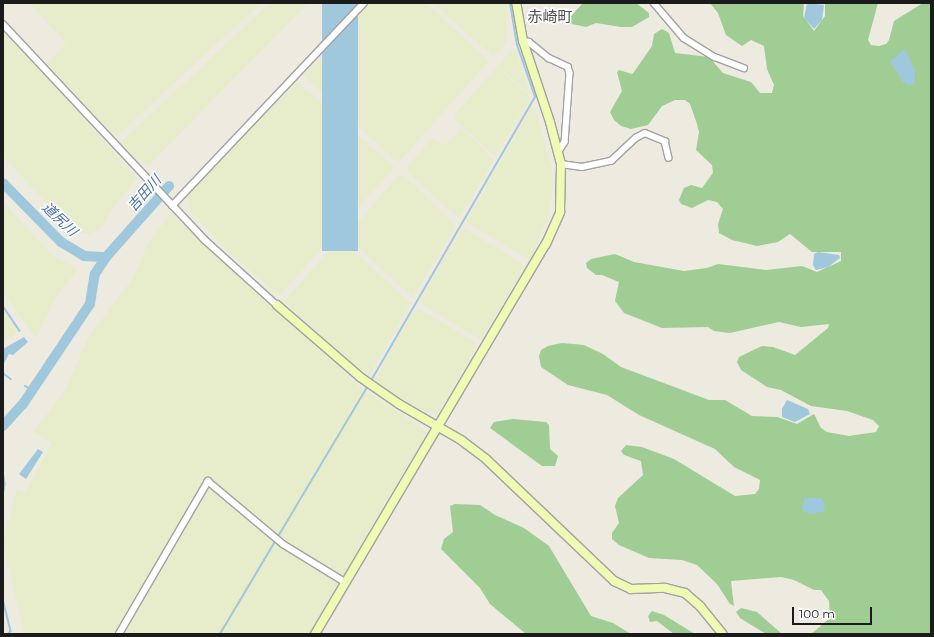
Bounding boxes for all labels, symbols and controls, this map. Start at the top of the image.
district label: 赤崎町 [528,8,572,26]
water label: 吉田川 [124,172,164,214]
water label: 道尻川 [39,199,81,239]
scale bar [794,599,874,625]
text: 100 m [799,606,835,621]

